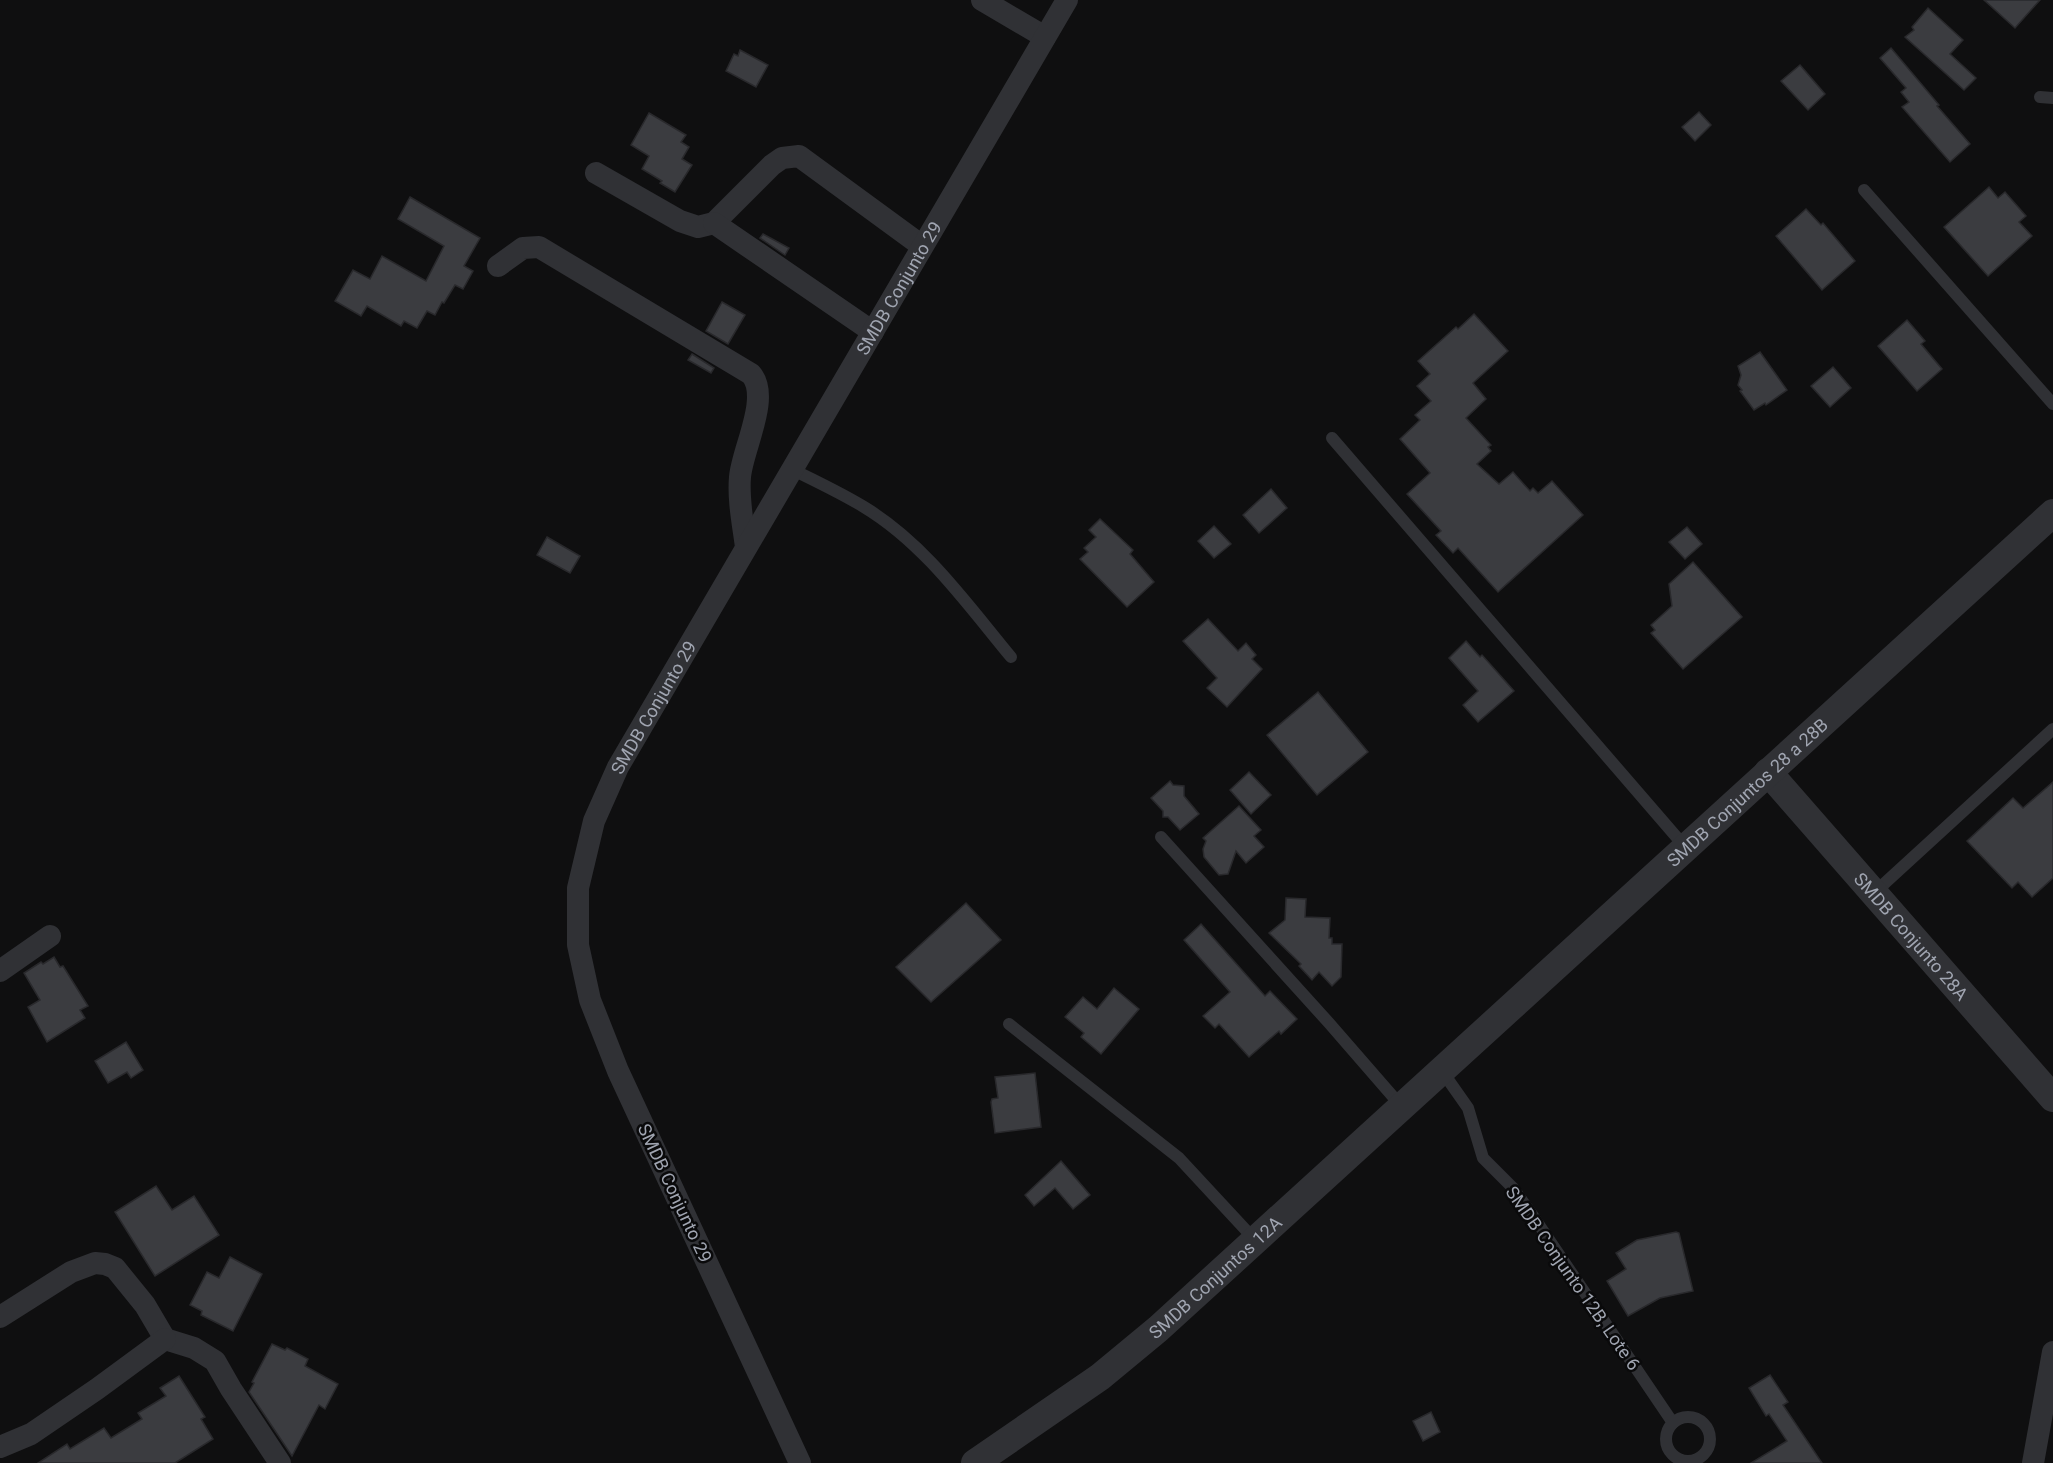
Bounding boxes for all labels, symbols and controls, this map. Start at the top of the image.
street label: SMDB Conjunto 29 [851,217,946,358]
street label: SMDB Conjunto 29 [606,637,700,777]
street label: SMDB Conjuntos 28 a 28B [1662,713,1832,871]
street label: SMDB Conjunto 28A [1850,868,1973,1004]
street label: SMDB Conjunto 29 [634,1120,716,1266]
street label: SMDB Conjunto 12B, Lote 6 [1501,1182,1645,1374]
street label: SMDB Conjuntos 12A [1144,1211,1286,1343]

